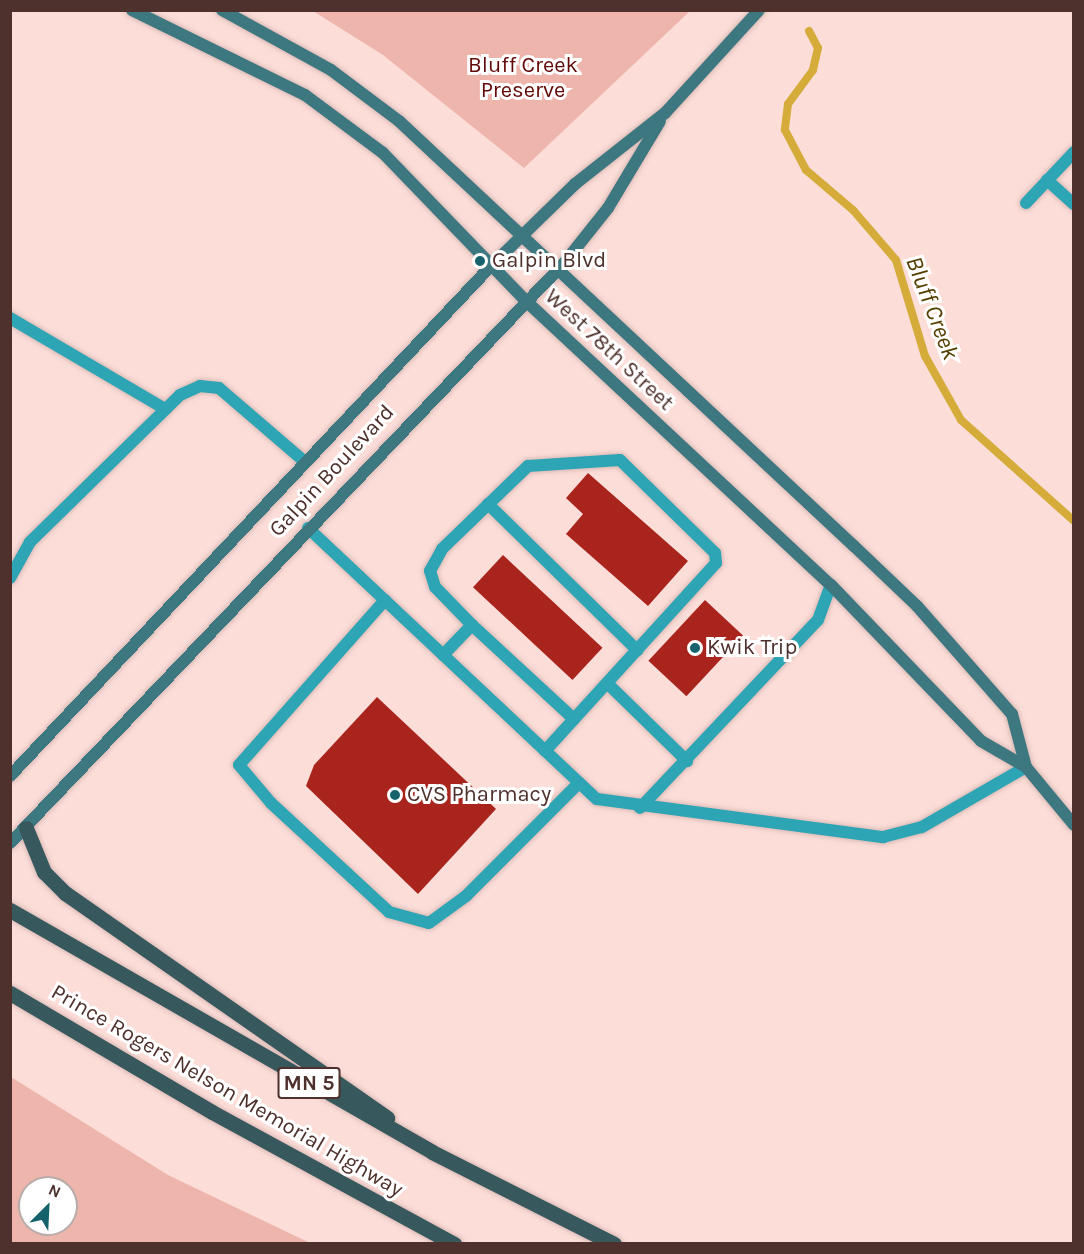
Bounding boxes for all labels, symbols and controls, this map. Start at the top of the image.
park label: Bluff Creek Preserve [468,52,578,104]
place label: Galpin Blvd [492,248,606,274]
water label: Bluff Creek [899,252,965,364]
marker: Galpin Blvd [473,254,487,268]
street label: West 78th Street [539,284,679,416]
street label: Galpin Boulevard [264,399,400,543]
place label: Kwik Trip [707,635,797,661]
marker: Kwik Trip [688,641,702,655]
place label: CVS Pharmacy [407,782,551,808]
marker: CVS Pharmacy [388,788,402,802]
street label: Prince Rogers Nelson Memorial Highway [46,979,408,1203]
road number: MN 5 [278,1065,340,1101]
north arrow [18,1176,78,1236]

